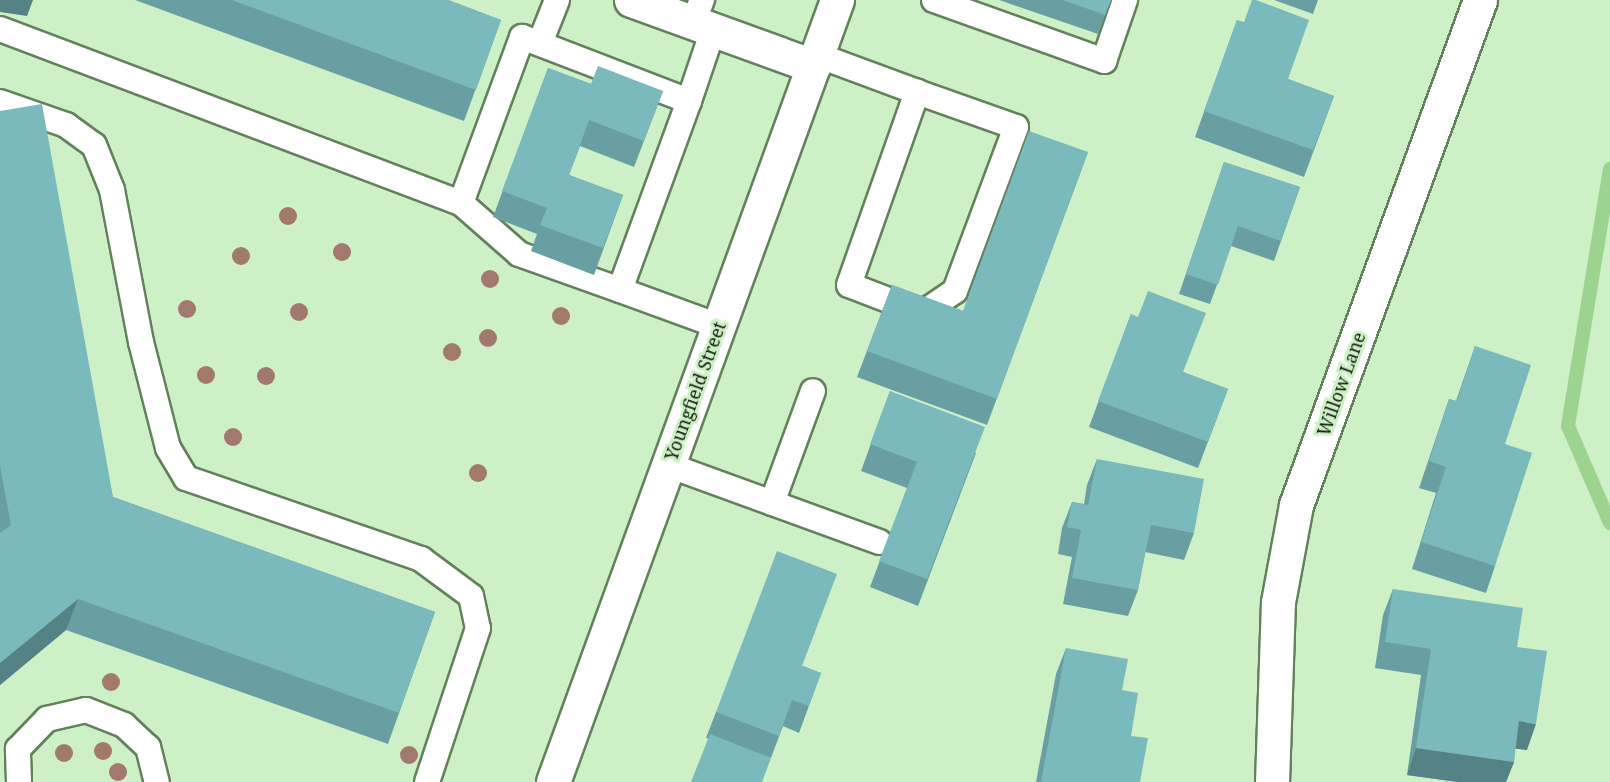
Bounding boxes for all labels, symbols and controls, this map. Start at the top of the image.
street label: Youngfield Street [660,319,730,463]
street label: Willow Lane [1312,329,1370,439]

